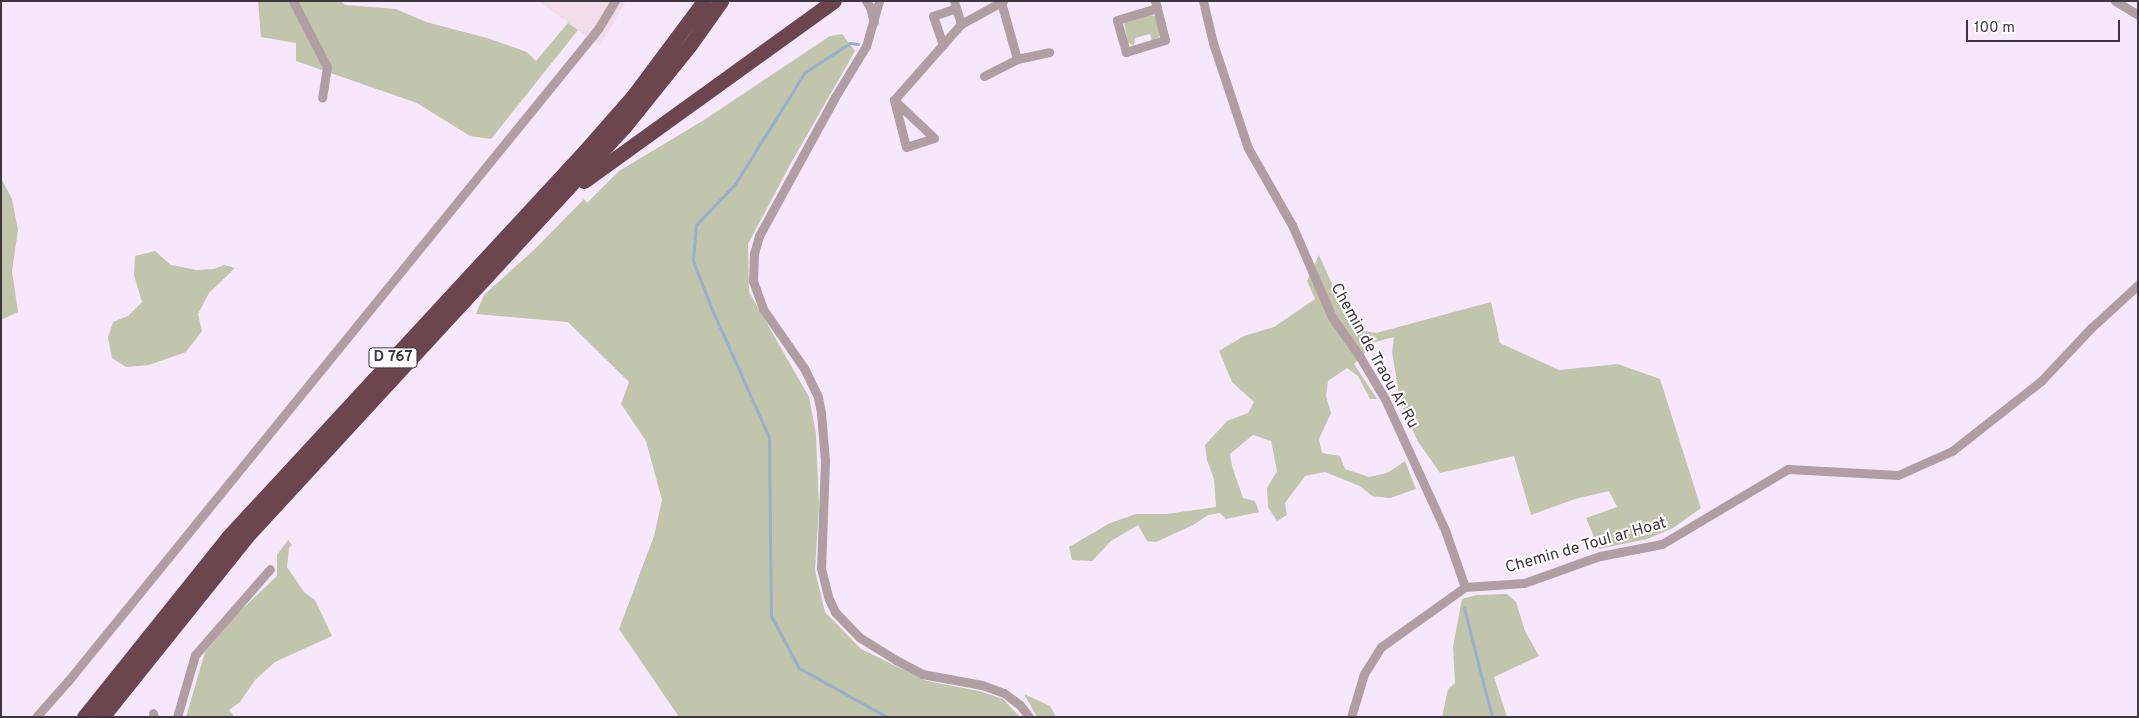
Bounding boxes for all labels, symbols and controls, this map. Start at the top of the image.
scale bar [1969,10,2123,42]
text: 100 m [1974,19,2015,38]
street label: Chemin de Traou Ar Ru [1326,279,1422,433]
road number: D 767 [368,346,418,370]
street label: Chemin de Toul ar Hoat [1503,514,1669,578]

